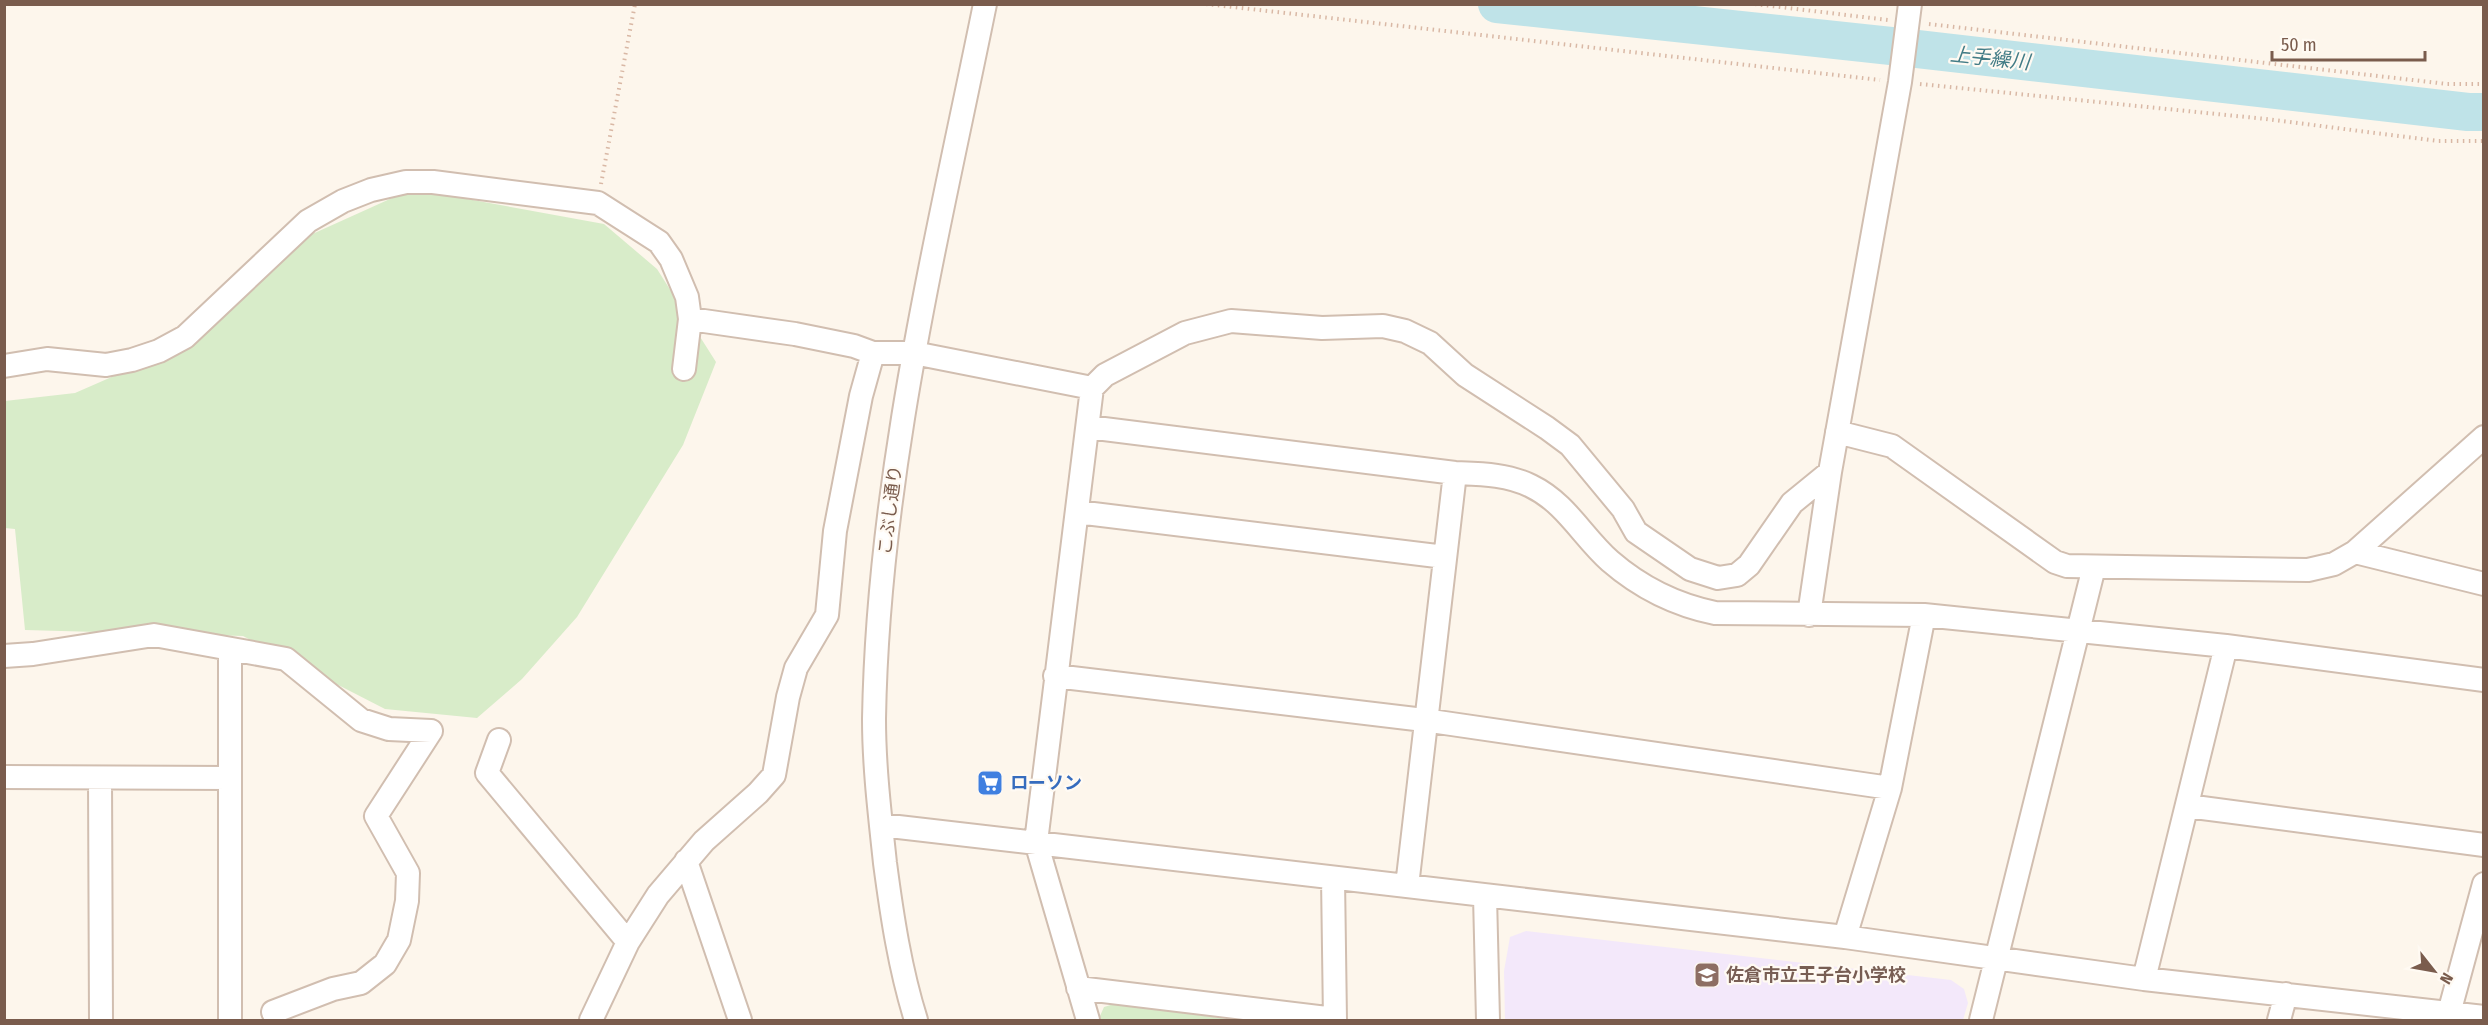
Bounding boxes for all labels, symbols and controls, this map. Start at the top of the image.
scale bar [2272,24,2425,62]
text: 50 m [2281,34,2317,56]
water label: 上手繰川 [1949,42,2033,74]
street label: こぶし通り [874,464,906,556]
supermarket icon: ローソン [975,768,1005,798]
place label: ローソン [1010,772,1082,794]
north arrow [2404,941,2464,1001]
school or university icon: 佐倉市立王子台小学校 [1692,960,1722,990]
place label: 佐倉市立王子台小学校 [1726,964,1906,986]
text: N [2436,969,2457,987]

